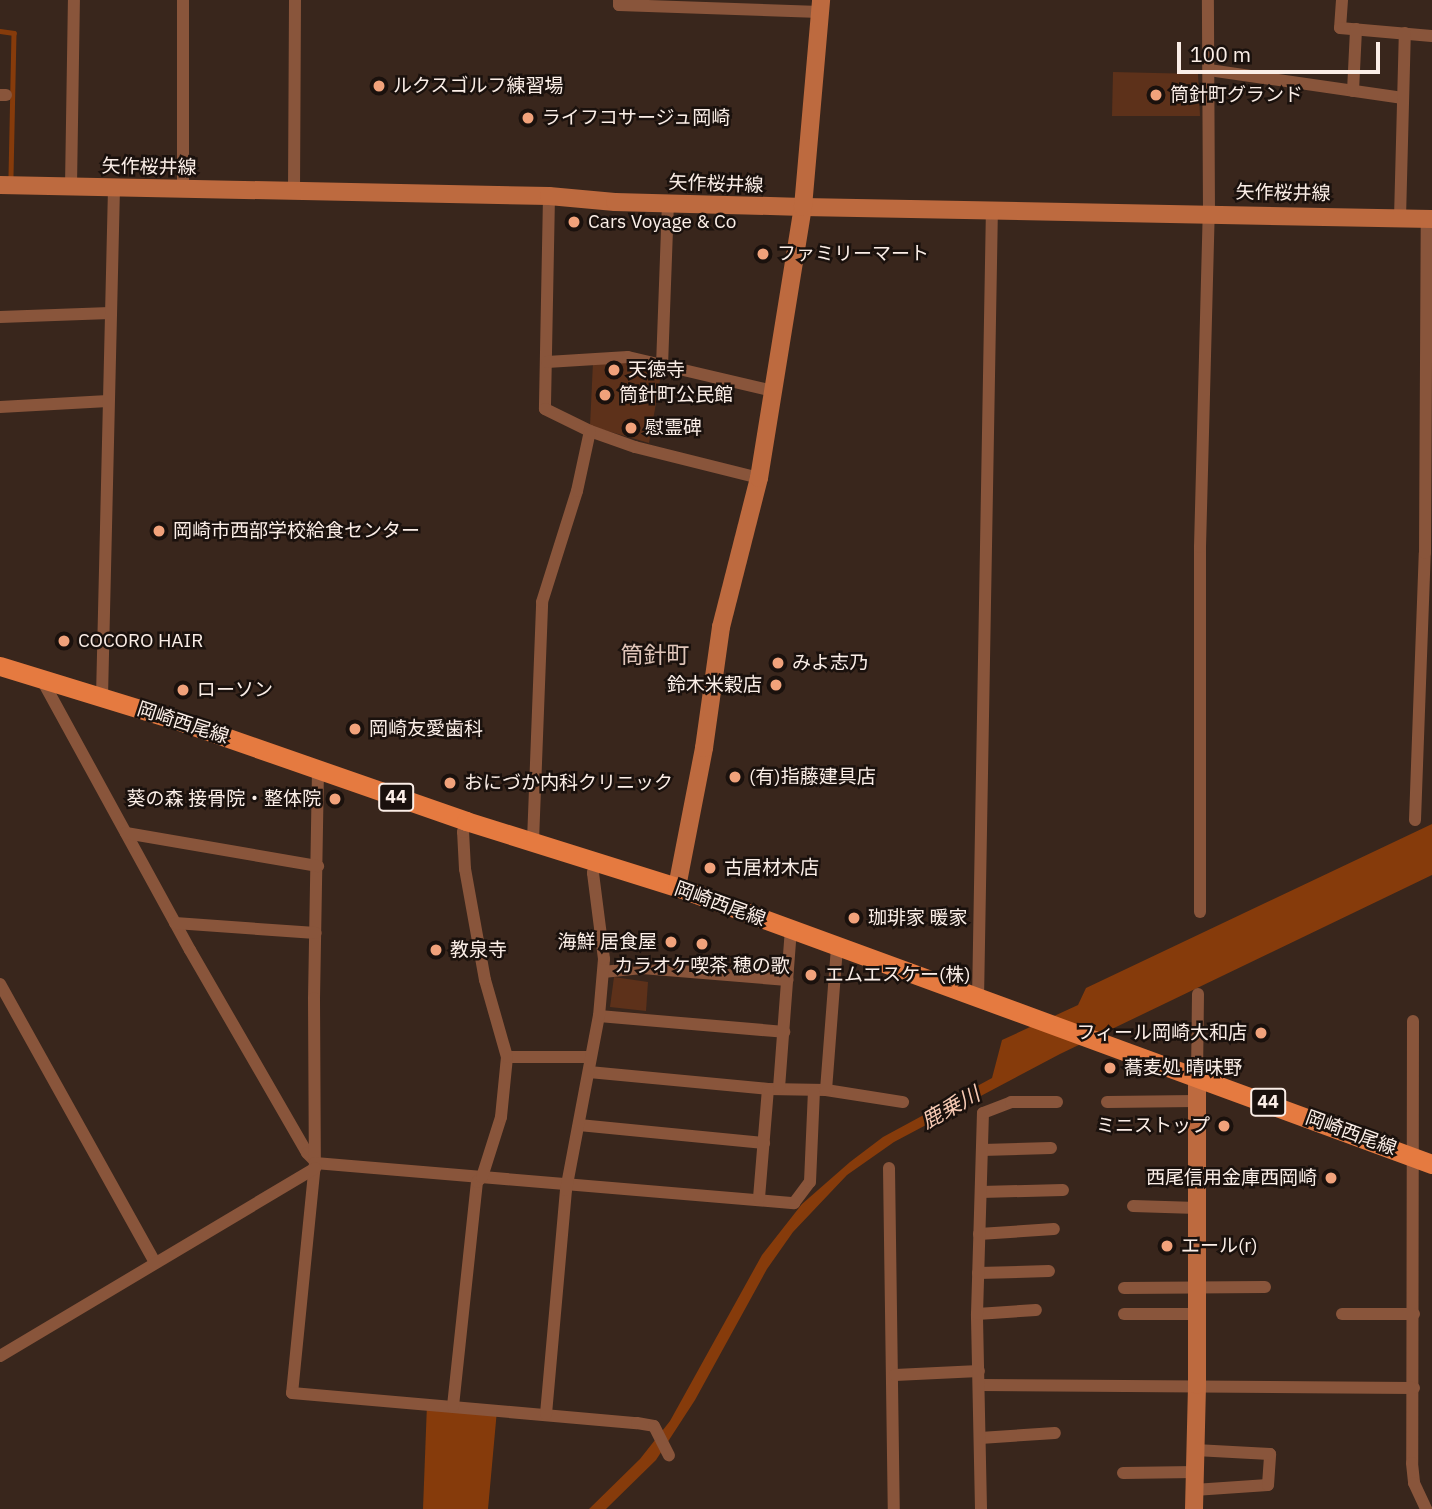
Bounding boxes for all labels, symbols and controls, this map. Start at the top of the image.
scale bar [1180,28,1383,72]
text: 100 m [1190,40,1251,68]
place label: ルクスゴルフ練習場 [393,75,564,97]
marker: ルクスゴルフ練習場 [371,78,387,94]
place label: 筒針町グランド [1170,84,1303,106]
marker: 筒針町グランド [1148,87,1164,103]
place label: ライフコサージュ岡崎 [542,107,732,129]
marker: ライフコサージュ岡崎 [520,110,536,126]
street label: 矢作桜井線 [101,155,197,179]
street label: 矢作桜井線 [668,171,764,197]
street label: 矢作桜井線 [1235,181,1331,205]
place label: Cars Voyage & Co [588,211,737,233]
marker: Cars Voyage & Co [566,214,582,230]
place label: ファミリーマート [777,243,929,265]
marker: ファミリーマート [755,246,771,262]
place label: 天徳寺 [628,359,685,381]
marker: 天徳寺 [606,362,622,378]
place label: 筒針町公民館 [619,384,733,406]
marker: 筒針町公民館 [597,387,613,403]
place label: 慰霊碑 [645,417,702,439]
marker: 慰霊碑 [623,420,639,436]
place label: 岡崎市西部学校給食センター [173,520,420,542]
marker: 岡崎市西部学校給食センター [151,523,167,539]
place label: COCORO HAIR [78,630,203,652]
marker: COCORO HAIR [56,633,72,649]
district label: 筒針町 [621,640,689,668]
place label: みよ志乃 [792,652,868,674]
marker: みよ志乃 [770,655,786,671]
place label: 鈴木米穀店 [667,674,762,696]
marker: 鈴木米穀店 [768,677,784,693]
place label: ローソン [197,679,273,701]
marker: ローソン [175,682,191,698]
street label: 岡崎西尾線 [134,697,232,749]
place label: 岡崎友愛歯科 [369,718,483,740]
marker: 岡崎友愛歯科 [347,721,363,737]
place label: (有)指藤建具店 [749,766,876,788]
marker: (有)指藤建具店 [727,769,743,785]
place label: おにづか内科クリニック [464,772,673,794]
marker: おにづか内科クリニック [442,775,458,791]
road number: 44 [377,782,415,812]
place label: 葵の森 接骨院・整体院 [127,788,321,810]
marker: 葵の森 接骨院・整体院 [327,791,343,807]
place label: 古居材木店 [724,857,819,879]
marker: 古居材木店 [702,860,718,876]
street label: 岡崎西尾線 [671,877,769,931]
place label: 珈琲家 暖家 [868,907,967,929]
marker: 珈琲家 暖家 [846,910,862,926]
place label: 海鮮 居食屋 [558,931,657,953]
marker: 海鮮 居食屋 [663,934,679,950]
marker: カラオケ喫茶 穂の歌 [694,936,710,952]
place label: 教泉寺 [450,939,507,961]
marker: 教泉寺 [428,942,444,958]
place label: カラオケ喫茶 穂の歌 [614,955,790,977]
place label: エムエスケー(株) [825,964,971,986]
marker: エムエスケー(株) [803,967,819,983]
place label: フィール岡崎大和店 [1076,1022,1247,1044]
marker: フィール岡崎大和店 [1253,1025,1269,1041]
place label: 蕎麦処 晴味野 [1124,1057,1242,1079]
marker: 蕎麦処 晴味野 [1102,1060,1118,1076]
water label: 鹿乗川 [916,1081,984,1133]
road number: 44 [1249,1087,1287,1116]
street label: 岡崎西尾線 [1302,1106,1400,1160]
place label: ミニストップ [1096,1115,1210,1137]
marker: ミニストップ [1216,1118,1232,1134]
place label: 西尾信用金庫西岡崎 [1146,1167,1317,1189]
marker: 西尾信用金庫西岡崎 [1323,1170,1339,1186]
place label: エール(r) [1181,1235,1258,1257]
marker: エール(r) [1159,1238,1175,1254]

